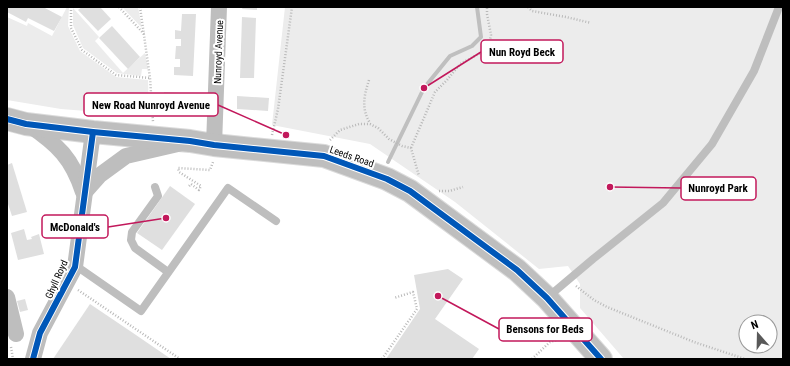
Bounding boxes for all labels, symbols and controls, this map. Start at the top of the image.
street label: Nunroyd Avenue [212,20,225,84]
callout: Nun Royd Beck [481,40,563,63]
text: Nun Royd Beck [489,46,556,59]
callout: New Road Nunroyd Avenue [84,93,218,116]
text: New Road Nunroyd Avenue [92,99,210,112]
street label: Leeds Road [328,144,375,169]
callout: Nunroyd Park [681,177,756,200]
text: Nunroyd Park [688,182,748,195]
callout: McDonald's [42,215,108,238]
text: McDonald's [50,221,100,234]
street label: Ghyll Royd [43,258,70,300]
north arrow [738,314,778,354]
callout: Bensons for Beds [499,318,592,341]
text: N [749,318,760,332]
text: Bensons for Beds [506,323,584,336]

